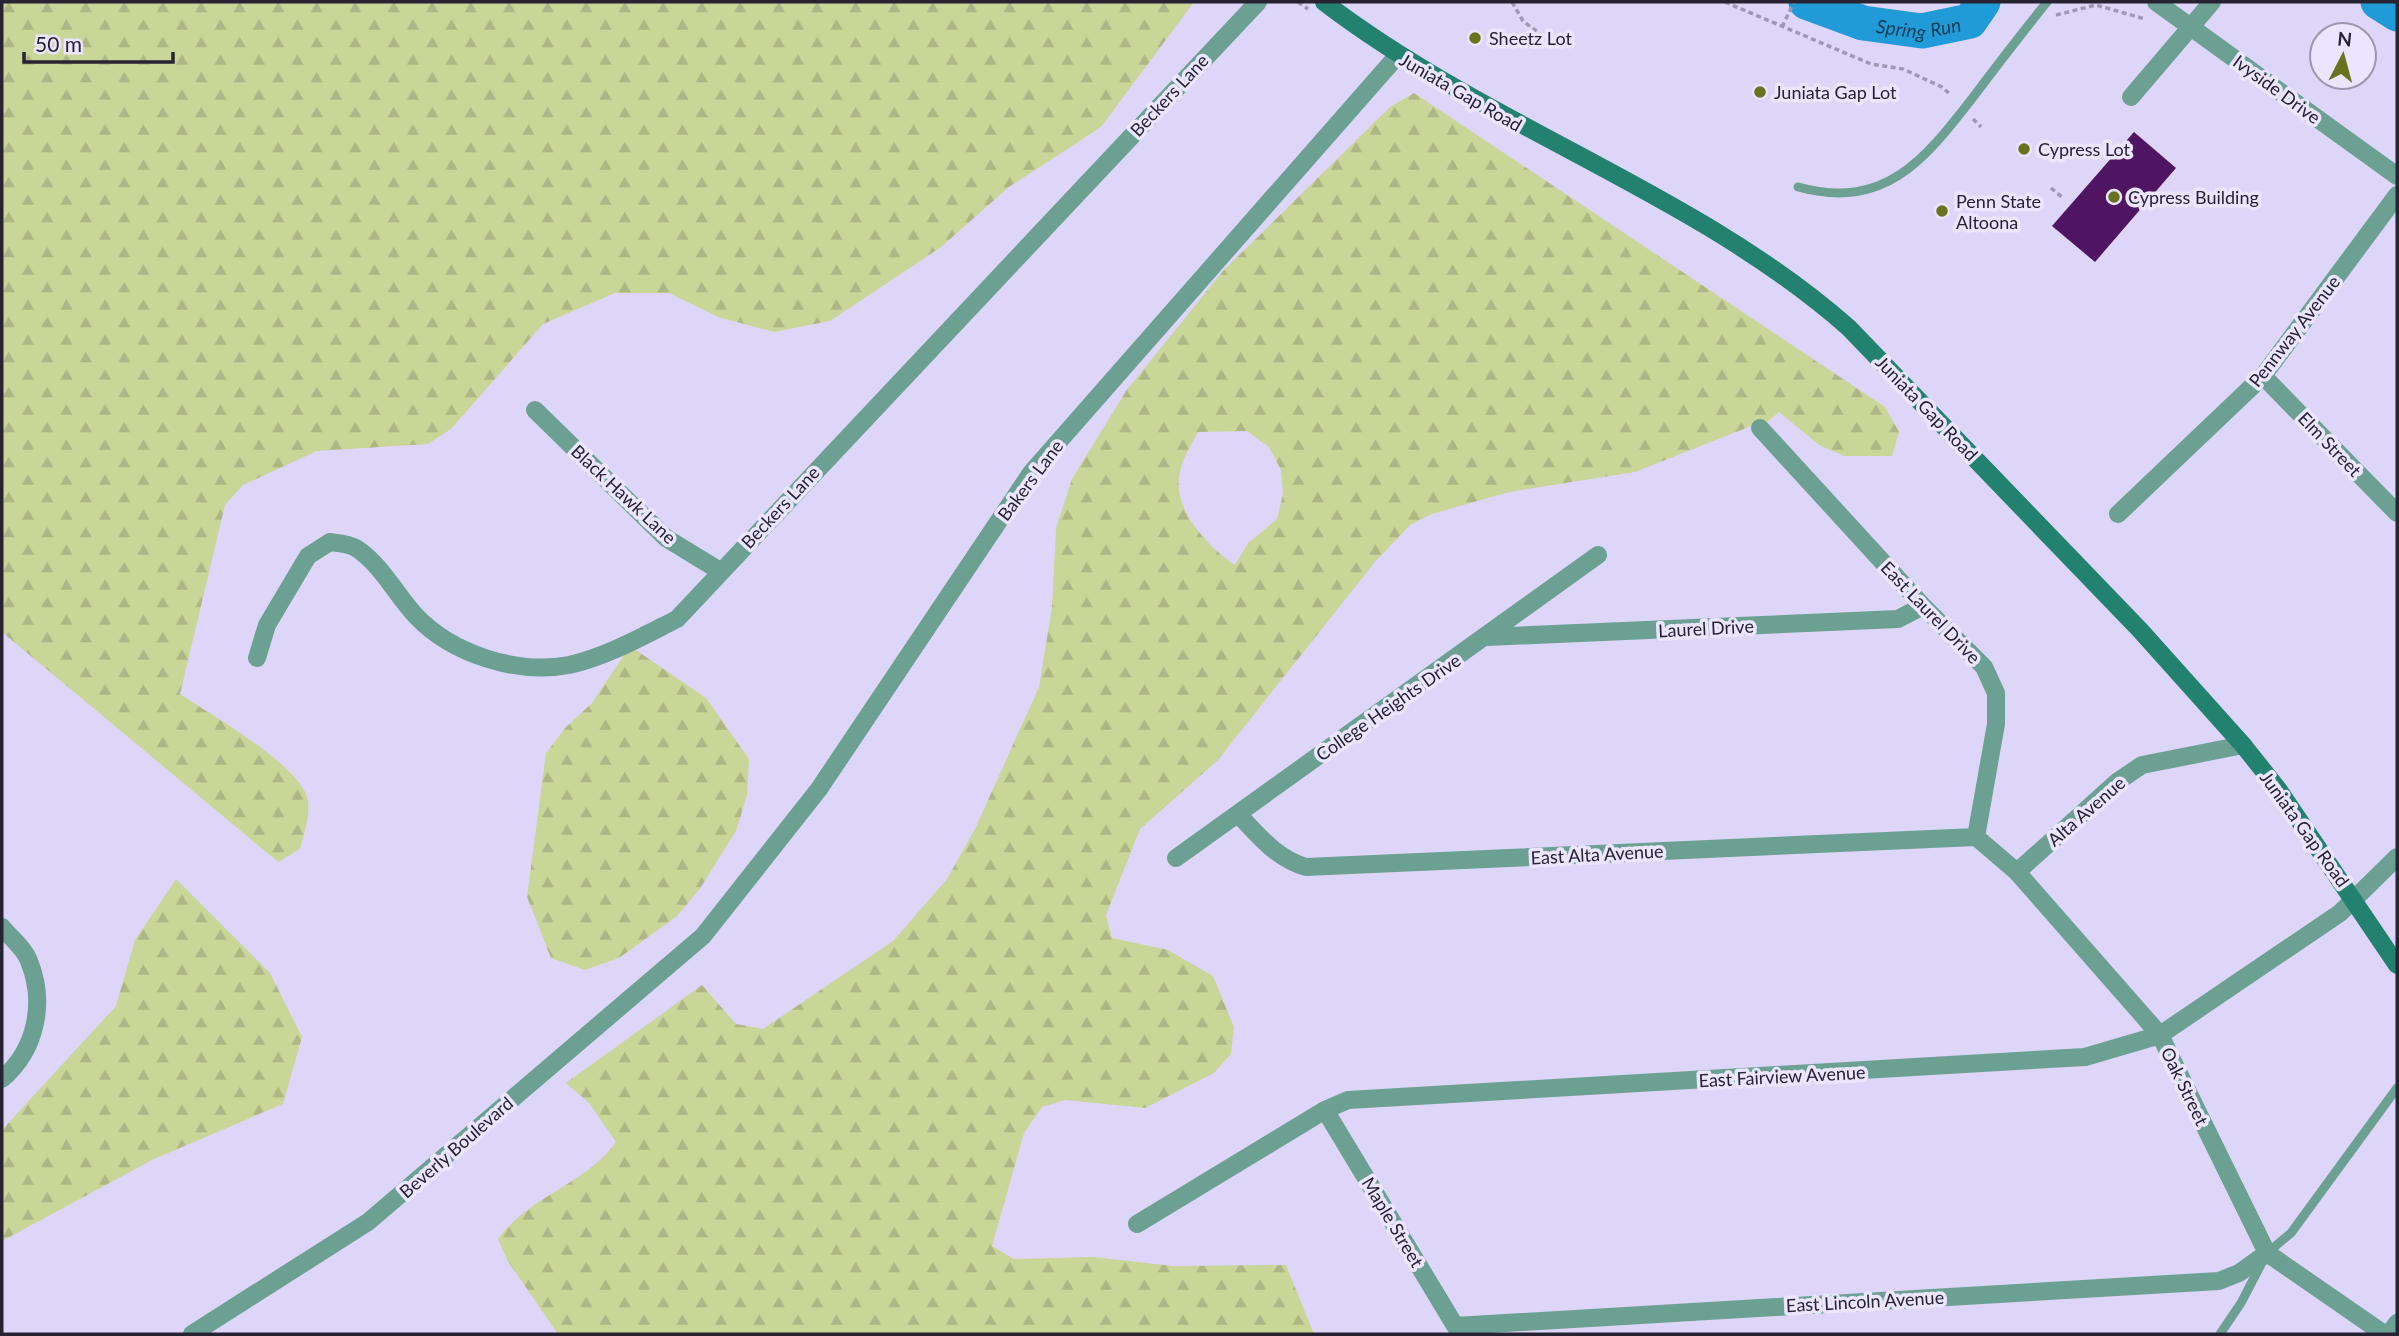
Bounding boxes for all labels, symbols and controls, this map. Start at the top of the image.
water label: Spring Run [1875,12,1963,43]
scale bar [24,21,173,65]
north arrow [2308,21,2378,91]
text: N [2336,26,2353,51]
place label: Sheetz Lot [1489,27,1572,49]
marker: Sheetz Lot [1467,30,1483,46]
text: 50 m [35,31,82,56]
street label: Juniata Gap Road [1396,48,1526,136]
street label: Beckers Lane [1125,49,1213,141]
street label: Ivyside Drive [2229,50,2325,128]
place label: Juniata Gap Lot [1774,81,1897,103]
marker: Juniata Gap Lot [1752,84,1768,100]
place label: Cypress Lot [2038,138,2131,160]
marker: Cypress Lot [2016,141,2032,157]
place label: Cypress Building [2128,186,2259,208]
marker: Cypress Building [2106,189,2122,205]
place label: Penn State Altoona [1956,190,2041,233]
marker: Penn State Altoona [1934,203,1950,219]
street label: Pennway Avenue [2244,271,2344,391]
street label: Juniata Gap Road [1871,351,1983,465]
street label: Elm Street [2294,407,2367,481]
street label: Bakers Lane [993,435,1067,525]
street label: Black Hawk Lane [567,440,681,548]
street label: Beckers Lane [736,461,824,553]
street label: East Laurel Drive [1877,556,1985,668]
street label: Laurel Drive [1658,615,1754,641]
street label: College Heights Drive [1311,649,1465,765]
street label: Juniata Gap Road [2256,767,2354,891]
street label: Alta Avenue [2043,771,2129,851]
street label: East Alta Avenue [1530,840,1664,868]
street label: Oak Street [2157,1043,2214,1129]
street label: East Fairview Avenue [1698,1061,1866,1091]
street label: Beverly Boulevard [395,1092,517,1202]
street label: Maple Street [1358,1173,1429,1272]
street label: East Lincoln Avenue [1785,1286,1945,1316]

